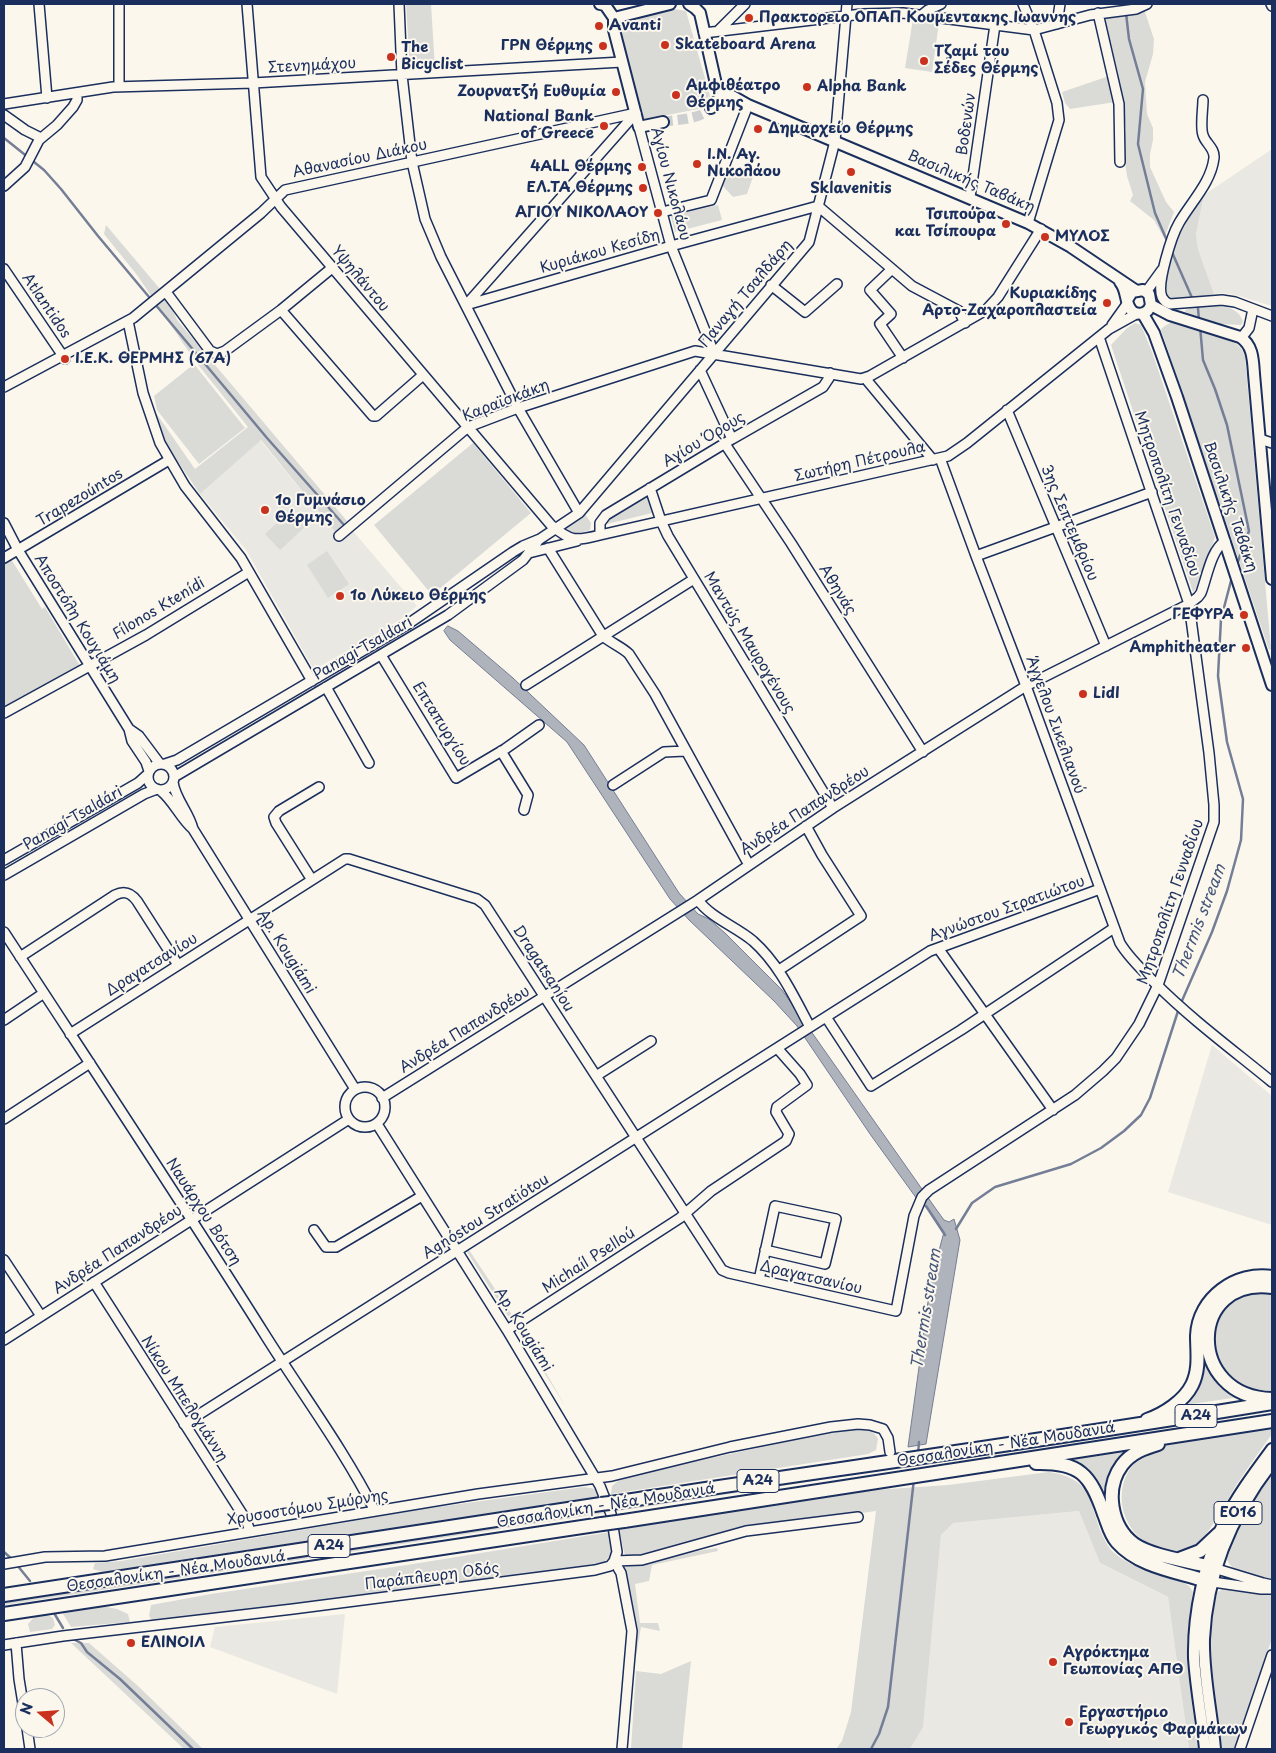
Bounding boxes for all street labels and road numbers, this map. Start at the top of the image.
street label: Στενημάχου [268,55,356,77]
street label: Βοδενών [954,92,980,156]
street label: Αγίου Νικολάου [646,125,694,243]
street label: Αθανασίου Διάκου [291,136,429,182]
street label: Βασιλικής Ταβάκη [905,147,1037,217]
street label: Κυριάκου Κεσίδη [538,226,662,278]
street label: Παναγή Τσαλδάρη [696,237,796,351]
street label: Υψηλάντου [327,242,393,316]
street label: Atlantidos [18,270,74,342]
street label: Καραϊσκάκη [460,376,552,426]
street label: Αγίου Όρους [660,408,748,472]
street label: Μητροπολίτη Γενναδίου [1130,409,1204,579]
street label: Σωτήρη Πέτρουλα [793,438,927,486]
street label: Βασιλικής Ταβάκη [1199,439,1261,575]
street label: 3ης Σεπτεμβρίου [1036,462,1102,584]
street label: Trapezoúntos [34,465,126,531]
street label: Αποστόλη Κουγιάμη [30,551,124,687]
street label: Αθηνάς [815,561,859,619]
street label: Μαντώς Μαυρογένους [700,569,798,717]
street label: Fílonos Ktenídi [110,574,208,644]
street label: Panagi Tsaldari [310,613,416,685]
street label: Άγγελου Σικελιανού [1022,654,1088,796]
street label: Επταπυργίου [408,679,474,769]
street label: Ανδρέα Παπανδρέου [737,763,873,859]
street label: Panagí Tsaldári [20,783,126,855]
street label: Μητροπολίτη Γενναδίου [1134,817,1208,987]
street label: Αγνώστου Στρατιώτου [927,872,1087,946]
street label: Ap. Kougiámi [253,907,319,997]
street label: Dragatsaníou [508,922,578,1016]
street label: Δραγατσανίου [103,930,201,1000]
street label: Ανδρέα Παπανδρέου [397,983,533,1077]
street label: Ναυάρχου Βότση [162,1155,244,1269]
street label: Agnóstou Stratiótou [419,1171,553,1263]
street label: Ανδρέα Παπανδρέου [50,1202,186,1298]
street label: Michaíl Pselloú [539,1224,639,1298]
street label: Δραγατσανίου [758,1257,864,1299]
street label: Ap. Kougiámi [490,1285,556,1375]
street label: Νίκου Μπελογιάννη [137,1333,231,1465]
road number: Α24 [1175,1404,1217,1428]
street label: Θεσσαλονίκη - Νέα Μουδανιά [895,1419,1117,1471]
road number: Α24 [737,1470,779,1492]
street label: Θεσσαλονίκη - Νέα Μουδανιά [495,1480,717,1532]
street label: Χρυσοστόμου Σμύρνης [226,1486,390,1530]
road number: ΕΟ16 [1214,1502,1262,1525]
road number: Α24 [308,1534,350,1558]
street label: Θεσσαλονίκη - Νέα Μουδανιά [65,1548,287,1596]
street label: Παράπλευρη Οδός [364,1560,500,1594]

